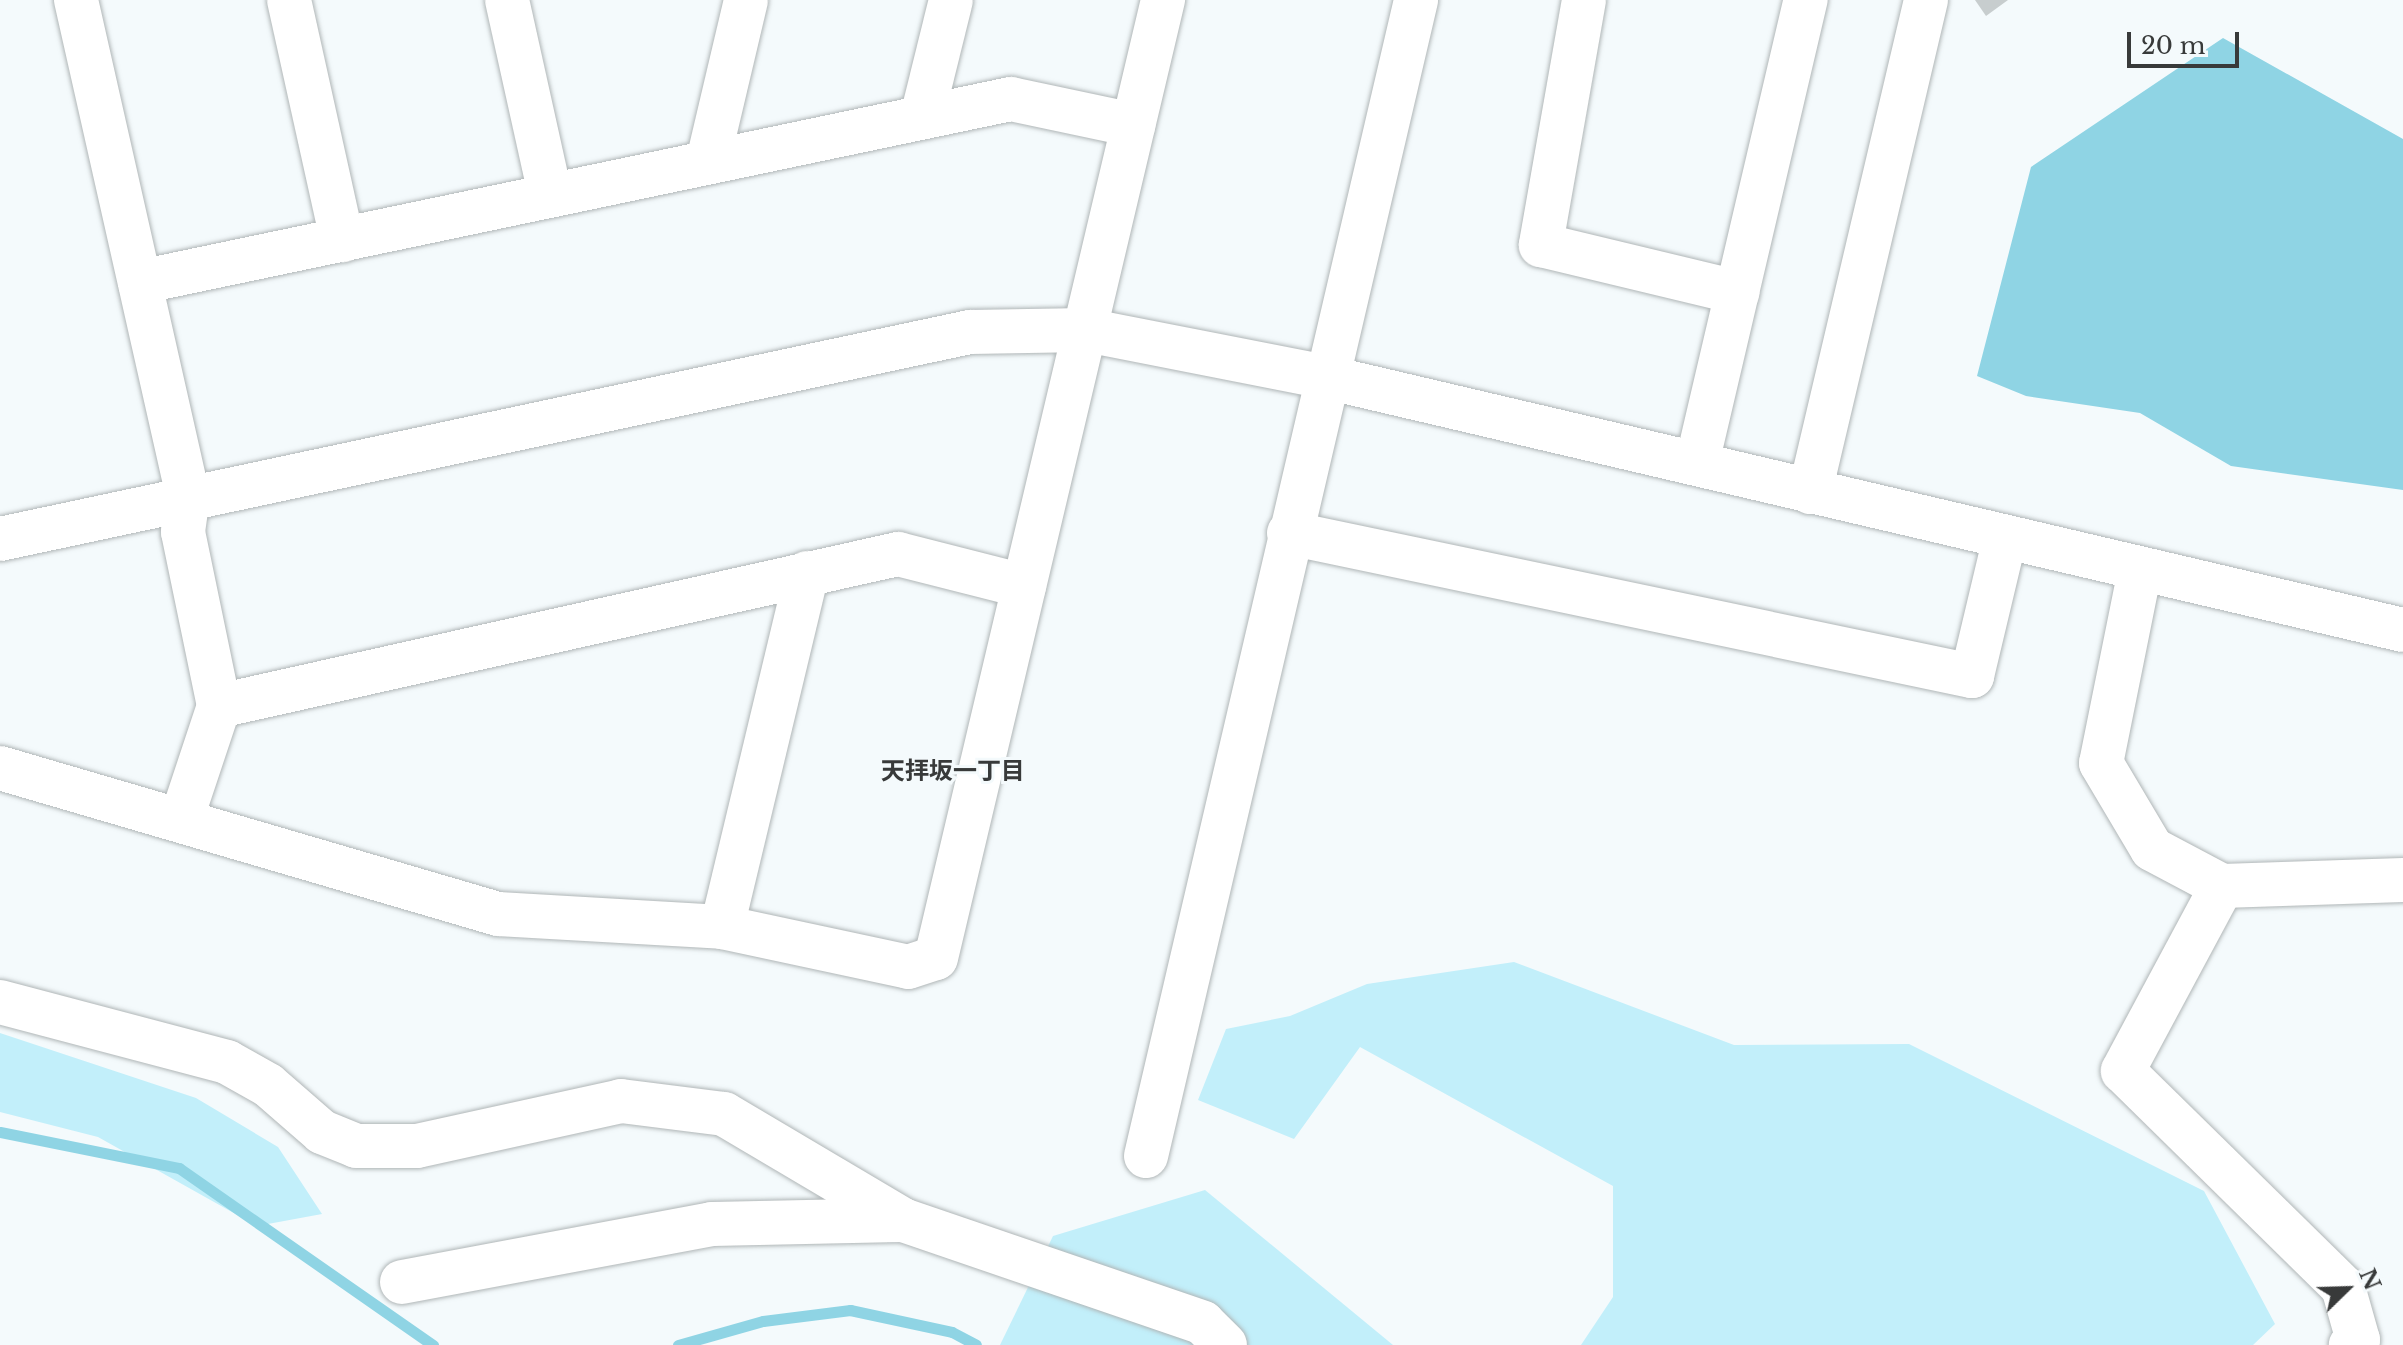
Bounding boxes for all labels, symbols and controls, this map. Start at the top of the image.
scale bar [2131,16,2243,66]
text: 20 m [2141,31,2206,60]
district label: 天拝坂一丁目 [881,757,1025,785]
north arrow [2307,1249,2387,1329]
text: N [2353,1265,2386,1294]

